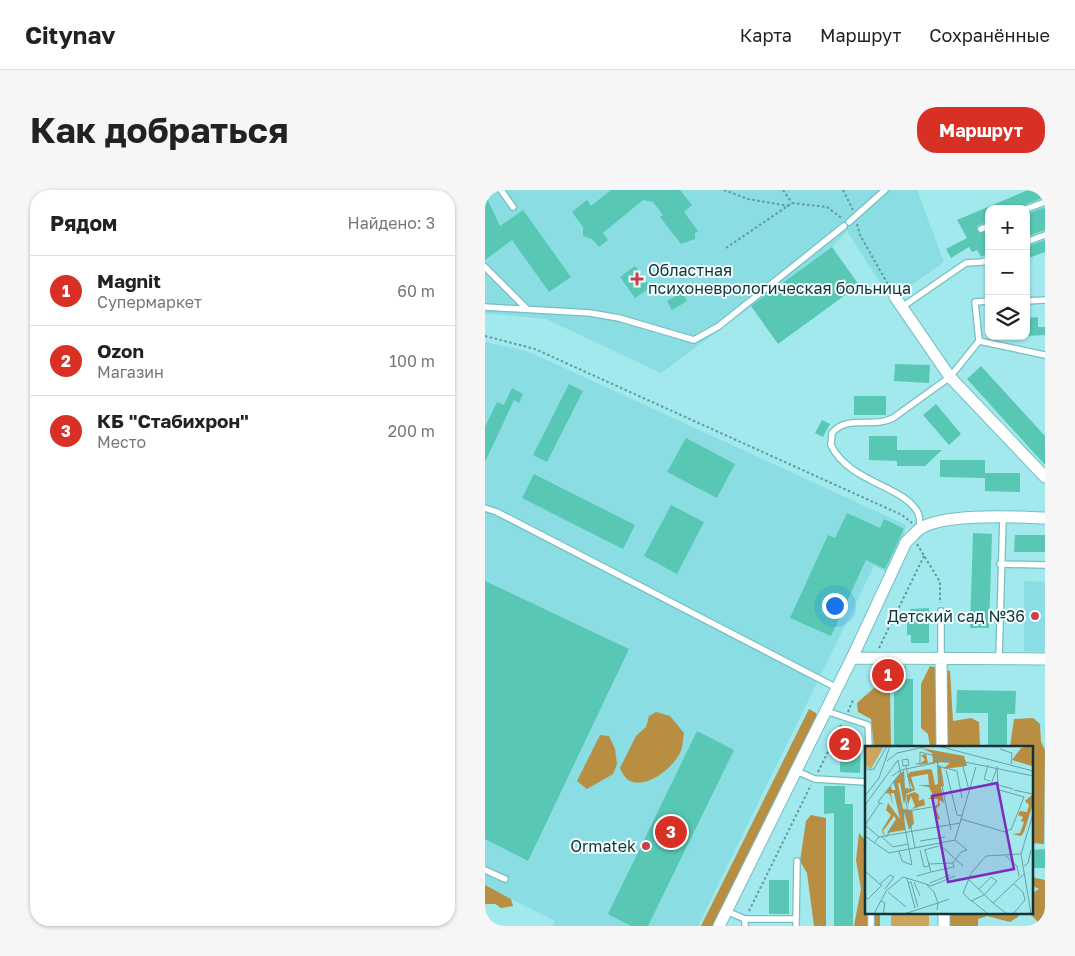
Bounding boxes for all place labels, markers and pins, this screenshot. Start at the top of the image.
place label: Областная психоневрологическая больница [648,260,911,298]
marker: Областная психоневрологическая больница [630,272,644,286]
place label: Детский сад №36 [887,606,1025,626]
marker: Детский сад №36 [1029,610,1041,622]
pin: 1 [872,656,904,694]
pin: 2 [829,725,861,763]
pin: 3 [655,813,687,851]
place label: Ormatek [570,836,636,856]
marker: Ormatek [640,840,652,852]

